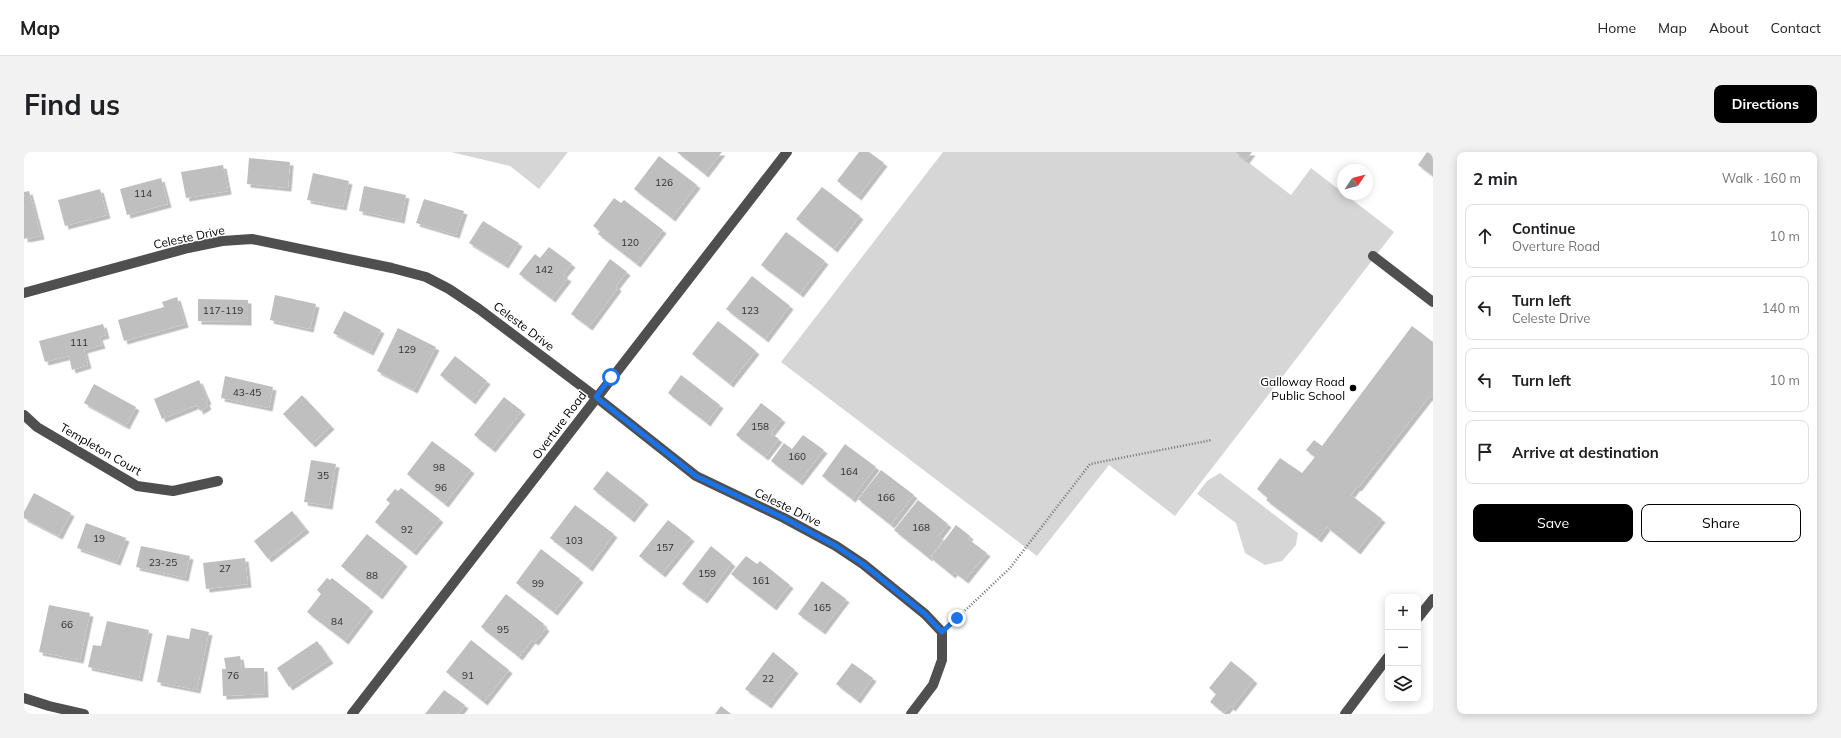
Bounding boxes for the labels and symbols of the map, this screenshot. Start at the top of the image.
north arrow [1337,164,1373,200]
house number: 126 [655,176,673,189]
house number: 114 [134,187,152,200]
street label: Celeste Drive [152,222,226,252]
house number: 120 [621,236,639,249]
house number: 142 [535,263,553,276]
street label: Celeste Drive [491,298,557,354]
house number: 117-119 [203,304,243,317]
house number: 123 [741,304,759,317]
house number: 111 [70,336,88,349]
house number: 129 [398,343,416,356]
route start [602,368,620,386]
place label: Galloway Road Public School [1260,374,1345,403]
marker: Galloway Road Public School [1348,383,1358,393]
house number: 43-45 [233,386,261,399]
street label: Overture Road [529,388,589,462]
street label: Templeton Court [58,420,144,478]
house number: 158 [751,420,769,433]
house number: 160 [788,450,806,463]
house number: 98 [433,461,445,474]
house number: 164 [840,465,858,478]
house number: 35 [317,469,329,482]
house number: 96 [435,481,447,494]
street label: Celeste Drive [752,484,824,530]
house number: 166 [877,491,895,504]
house number: 168 [912,521,930,534]
house number: 92 [401,523,413,536]
house number: 19 [93,532,105,545]
house number: 103 [565,534,583,547]
house number: 157 [656,541,674,554]
house number: 23-25 [149,556,177,569]
house number: 27 [219,562,231,575]
house number: 159 [698,567,716,580]
house number: 88 [366,569,378,582]
house number: 161 [752,574,770,587]
house number: 99 [532,577,544,590]
house number: 165 [813,601,831,614]
route end [948,609,966,627]
house number: 84 [331,615,343,628]
house number: 66 [61,618,73,631]
house number: 95 [497,623,509,636]
house number: 76 [227,669,239,682]
house number: 91 [462,669,474,682]
house number: 22 [762,672,774,685]

